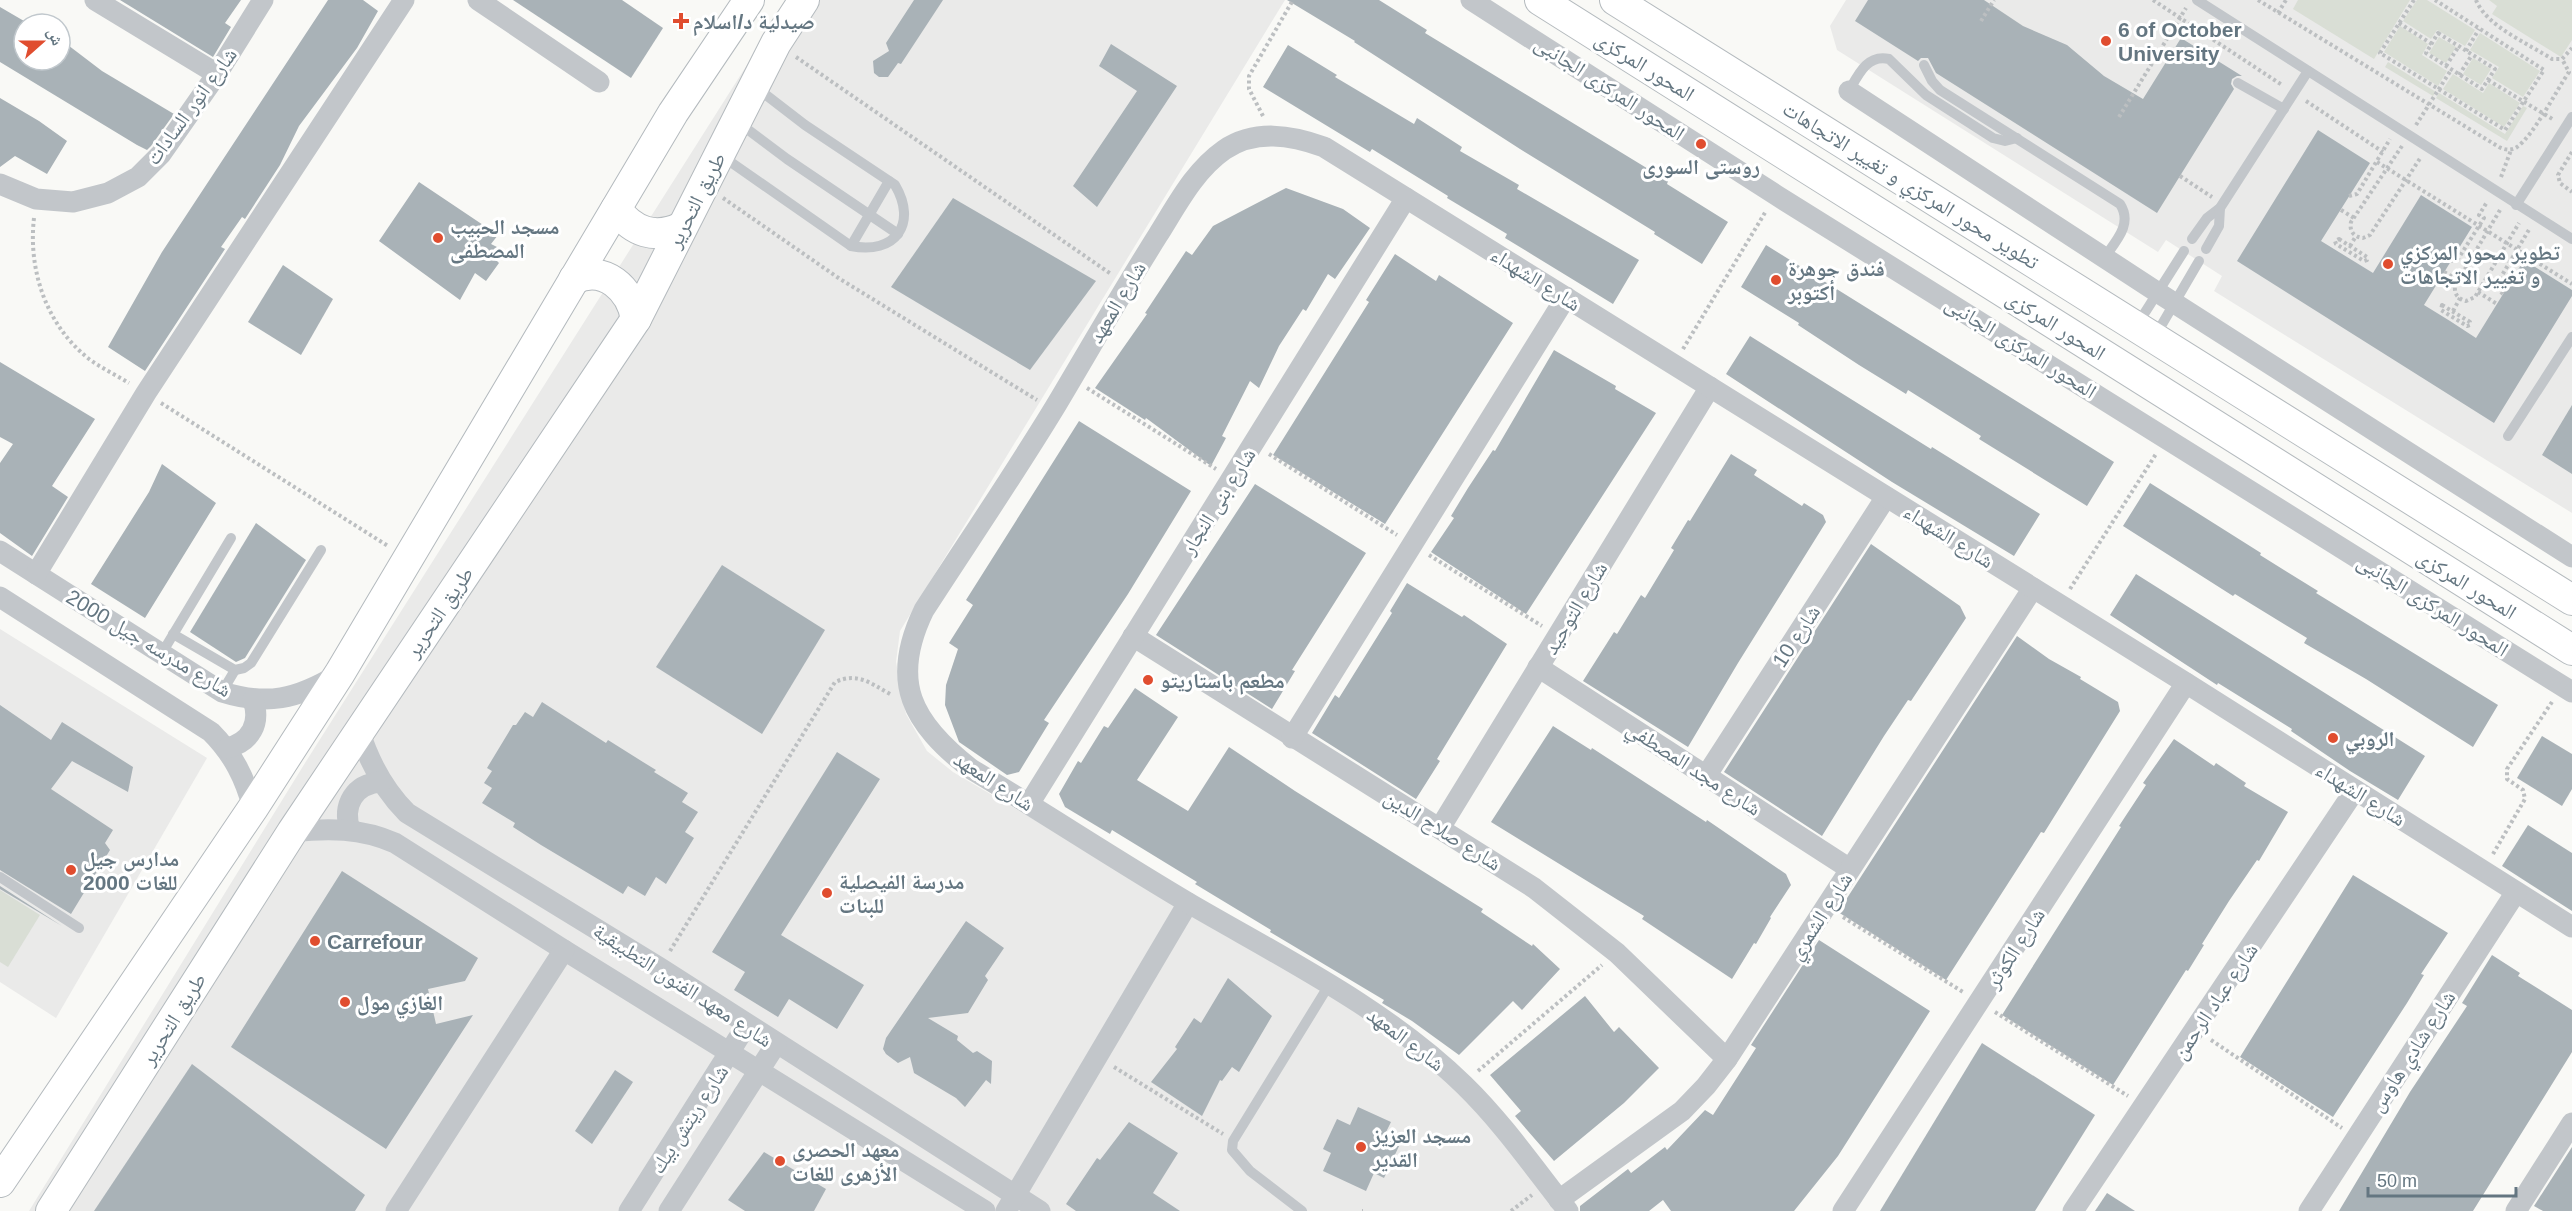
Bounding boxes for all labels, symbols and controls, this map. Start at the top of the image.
place label: صيدلية د/اسلام [693,10,815,36]
north arrow [12,12,72,72]
marker: صيدلية د/اسلام [674,14,688,28]
place label: 6 of October University [2118,18,2242,65]
text: ش [44,26,67,48]
street label: المحور المركزى [1591,26,1699,106]
street label: المحور المركزى الجانبى [1530,31,1689,147]
marker: 6 of October University [2099,34,2113,48]
street label: شارع انور السادات [141,43,243,170]
street label: تطوير محور المركزي و تغيير الاتجاهات [1776,96,2043,278]
marker: روستى السورى [1694,137,1708,151]
street label: طريق التحرير [662,148,732,253]
place label: روستى السورى [1642,155,1760,180]
place label: مسجد الحبيب المصطفى [450,215,560,264]
marker: مسجد الحبيب المصطفى [431,231,445,245]
place label: تطوير محور المركزي و تغيير الاتجاهات [2400,241,2560,289]
street label: شارع الشهداء [1486,242,1585,317]
street label: شارع المعهد [1084,257,1152,348]
place label: فندق جوهرة أكتوبر [1787,257,1885,305]
marker: تطوير محور المركزي و تغيير الاتجاهات [2381,257,2395,271]
marker: فندق جوهرة أكتوبر [1769,273,1783,287]
street label: المحور المركزى [2002,285,2110,365]
street label: المحور المركزى الجانبى [1940,291,2101,404]
street label: شارع بنى النجار [1176,444,1261,560]
street label: شارع الشهداء [1899,499,1998,574]
street label: المحور المركزى [2413,544,2521,624]
street label: المحور المركزى الجانبى [2352,549,2513,662]
street label: شارع التوحيد [1538,558,1613,659]
street label: طريق التحرير [400,562,479,664]
street label: شارع مدرسه جيل 2000 [61,585,236,703]
street label: شارع 10 [1768,601,1826,672]
place label: مطعم باستاريتو [1160,669,1285,695]
marker: مطعم باستاريتو [1141,673,1155,687]
street label: شارع مجد المصطفي [1620,716,1765,824]
place label: الروبي [2345,727,2395,755]
marker: الروبي [2326,731,2340,745]
street label: شارع المعهد [949,747,1038,817]
street label: شارع الشهداء [2311,757,2410,832]
street label: شارع صلاح الدين [1379,785,1506,877]
place label: مدارس جيل 2000 للغات [83,847,179,894]
marker: مدارس جيل 2000 للغات [64,863,78,877]
street label: شارع الشمري [1783,868,1861,967]
place label: مدرسة الفيصلية للبنات [839,870,964,917]
marker: مدرسة الفيصلية للبنات [820,886,834,900]
street label: شارع الكوثر [1980,904,2051,994]
street label: شارع معهد الفنون التطبيقية [588,919,777,1053]
place label: Carrefour [327,930,423,953]
marker: Carrefour [308,934,322,948]
street label: شارع عباد الرحمن [2168,939,2264,1064]
street label: طريق التحرير [135,969,212,1071]
street label: شارع شادي هاوس [2364,986,2464,1119]
place label: الغازي مول [357,991,443,1019]
marker: الغازي مول [338,995,352,1009]
street label: شارع المعهد [1362,1003,1449,1077]
street label: شارع ريتش بيك [645,1060,734,1179]
place label: مسجد العزيز القدير [1372,1124,1471,1172]
place label: معهد الحصرى الأزهرى للغات [792,1138,899,1186]
marker: مسجد العزيز القدير [1354,1140,1368,1154]
marker: معهد الحصرى الأزهرى للغات [773,1154,787,1168]
scale bar [2368,1160,2516,1198]
text: 50 m [2377,1171,2417,1191]

